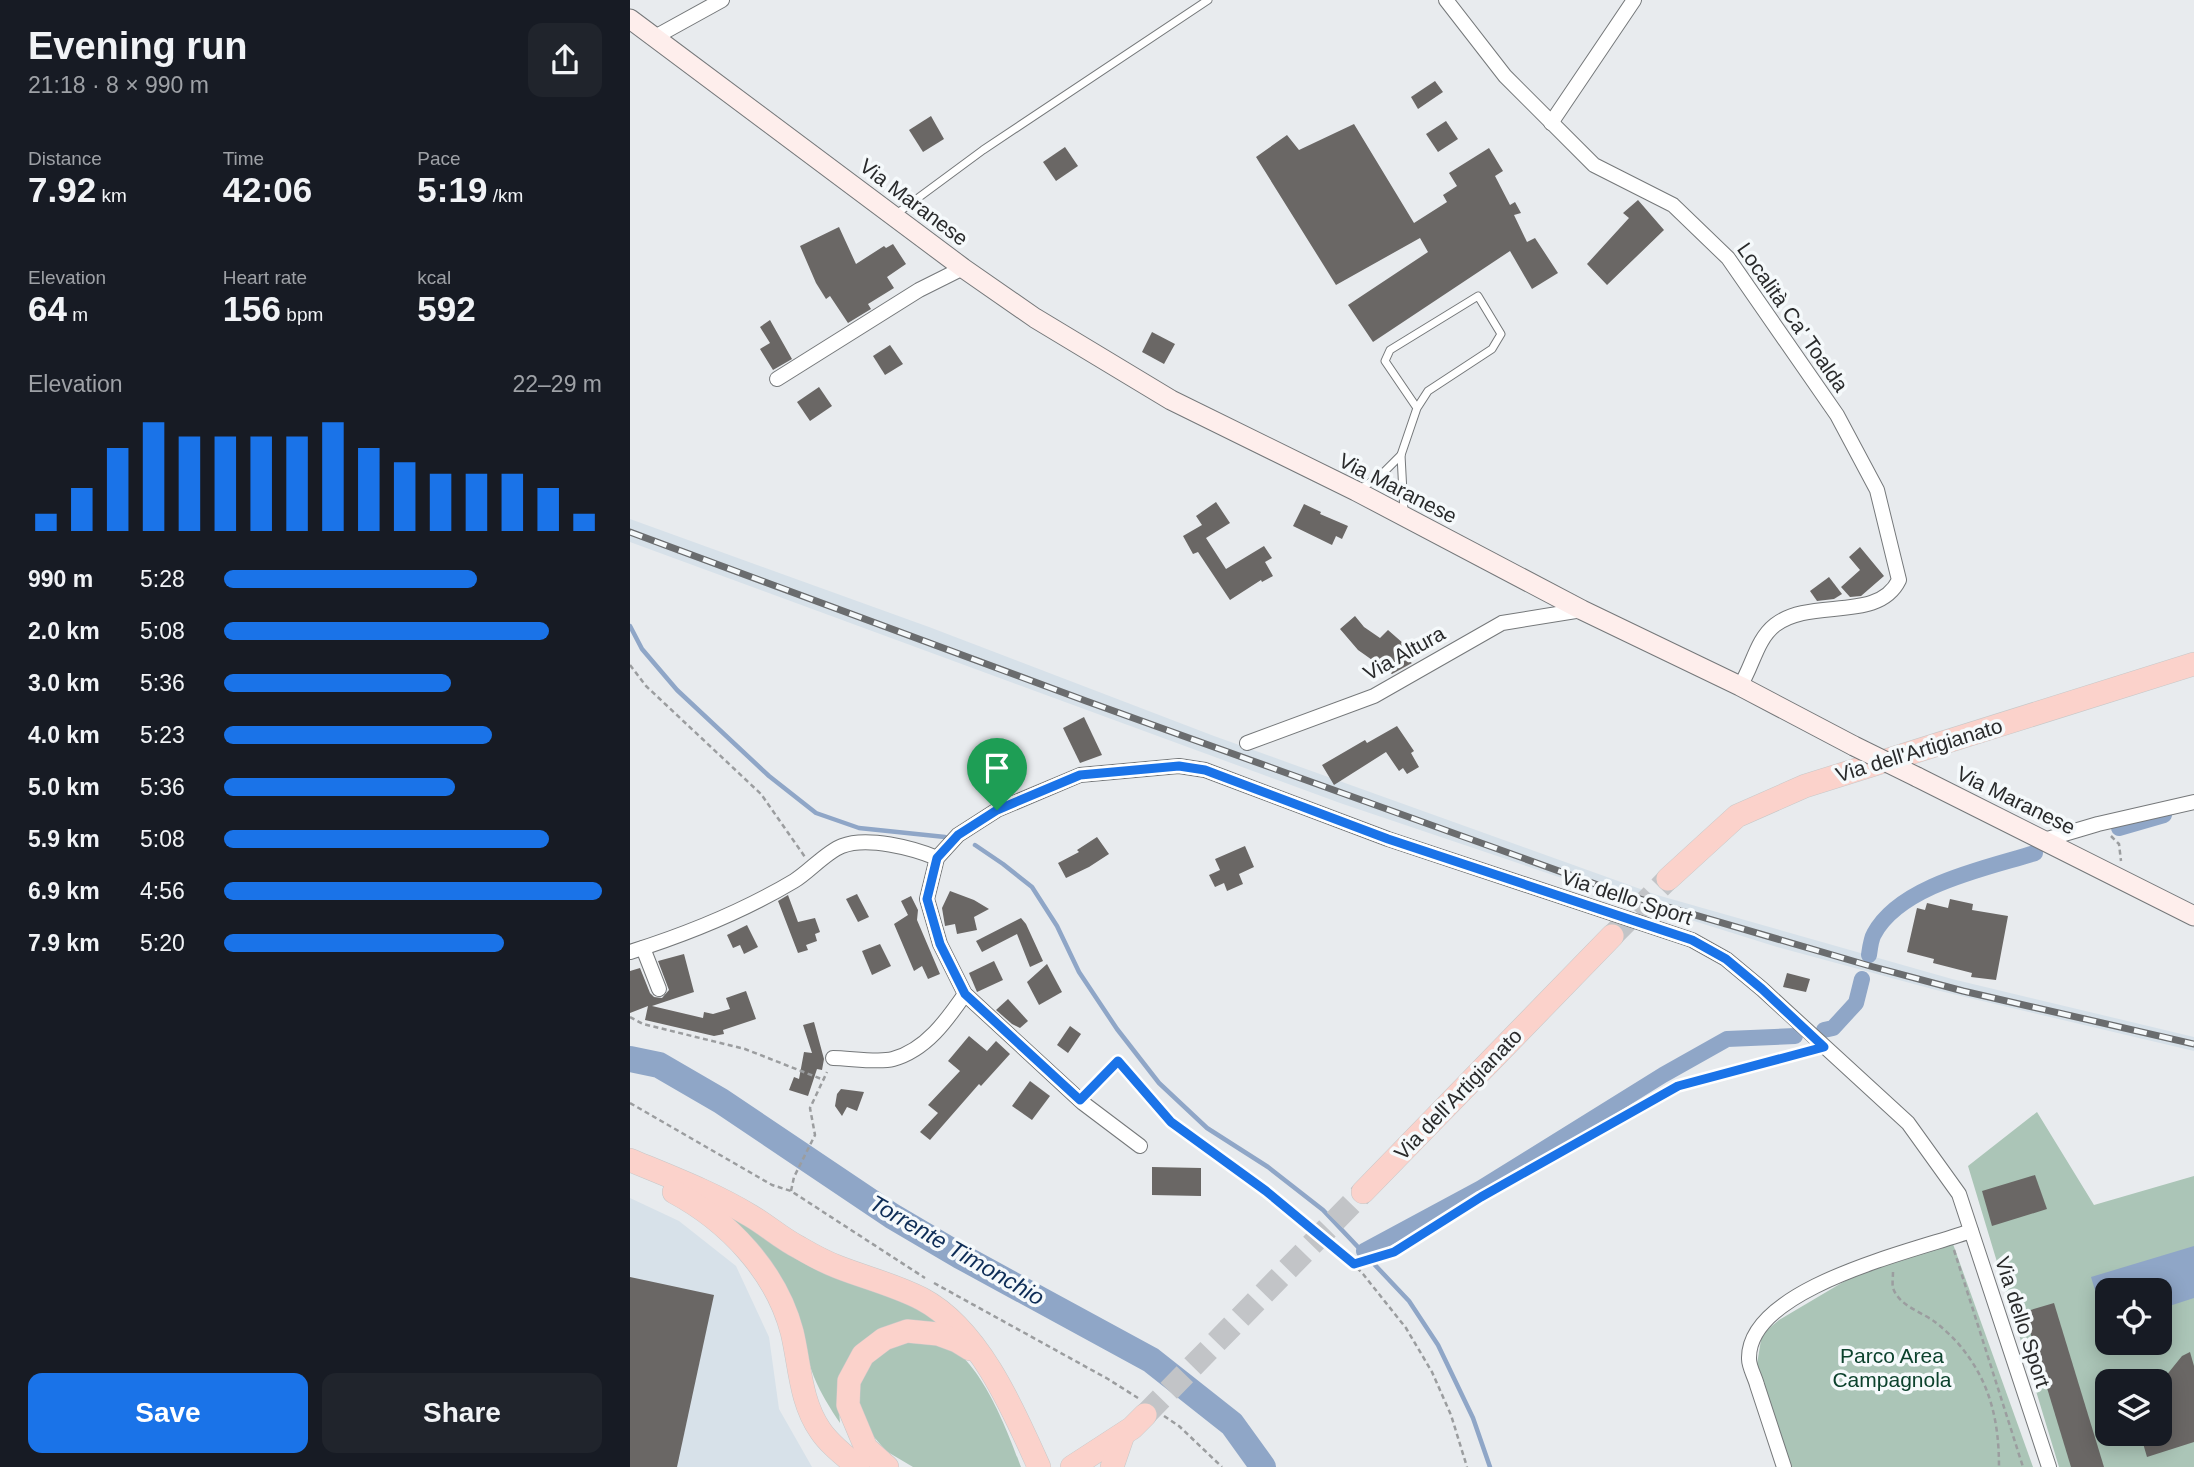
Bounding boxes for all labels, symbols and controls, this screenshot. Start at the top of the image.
button: share [528,23,602,97]
text: Evening run [28,25,248,67]
text: 21:18 · 8 × 990 m [28,72,209,98]
text: Distance [28,148,102,169]
text: Time [223,148,264,169]
text: Pace [417,148,461,169]
street label: Via Maranese [855,154,973,250]
text: 7.92 [28,170,96,209]
text: 42:06 [223,170,312,209]
text: 5:19 [417,170,487,209]
text: km [96,185,127,206]
text: /km [487,185,523,206]
street label: Località Ca' Toalda [1733,238,1853,396]
text: Elevation [28,267,106,288]
text: Heart rate [223,267,307,288]
text: kcal [417,267,451,288]
text: 64 [28,289,67,328]
text: 156 [223,289,281,328]
text: 592 [417,289,476,328]
text: m [67,304,88,325]
text: bpm [281,304,323,325]
text: Elevation [28,371,123,397]
text: 22–29 m [512,371,602,397]
street label: Via Maranese [1335,448,1461,528]
text: 990 m [28,566,93,592]
text: 5:28 [140,566,185,592]
text: 2.0 km [28,618,100,644]
text: 5:08 [140,618,185,644]
street label: Via Altura [1359,621,1449,685]
text: 3.0 km [28,670,100,696]
text: 5:36 [140,670,185,696]
street label: Via dell'Artigianato [1833,714,2005,786]
text: 4.0 km [28,722,100,748]
text: 5:23 [140,722,185,748]
pin [967,738,1027,810]
icon: arrive [978,749,1016,787]
street label: Via Maranese [1953,761,2079,839]
text: 5.0 km [28,774,100,800]
text: 5:36 [140,774,185,800]
text: 5.9 km [28,826,100,852]
text: 5:08 [140,826,185,852]
street label: Via dello Sport [1559,865,1695,929]
text: 6.9 km [28,878,100,904]
text: 4:56 [140,878,185,904]
text: 7.9 km [28,930,100,956]
text: 5:20 [140,930,185,956]
street label: Via dell'Artigianato [1390,1024,1526,1164]
water label: Torrente Timonchio [865,1189,1049,1311]
street label: Via dello Sport [1991,1254,2055,1390]
map controls [2095,1278,2172,1446]
button: locate [2095,1278,2172,1355]
park label: Parco Area Campagnola [1832,1344,1952,1391]
button: layers [2095,1369,2172,1446]
button: Save [28,1373,308,1453]
button: Share [322,1373,602,1453]

